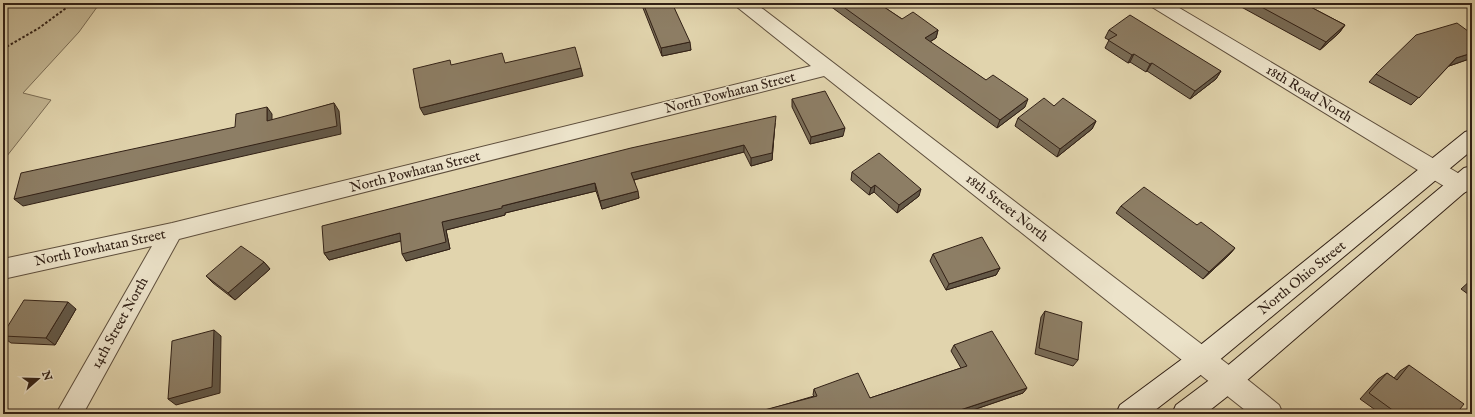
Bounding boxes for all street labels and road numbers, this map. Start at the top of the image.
street label: 18th Road North [1263,61,1356,127]
street label: North Powhatan Street [663,68,797,118]
street label: North Powhatan Street [348,147,482,197]
street label: 18th Street North [962,170,1053,246]
street label: North Powhatan Street [33,225,167,271]
street label: North Ohio Street [1254,237,1350,319]
street label: 14th Street North [87,274,153,372]

